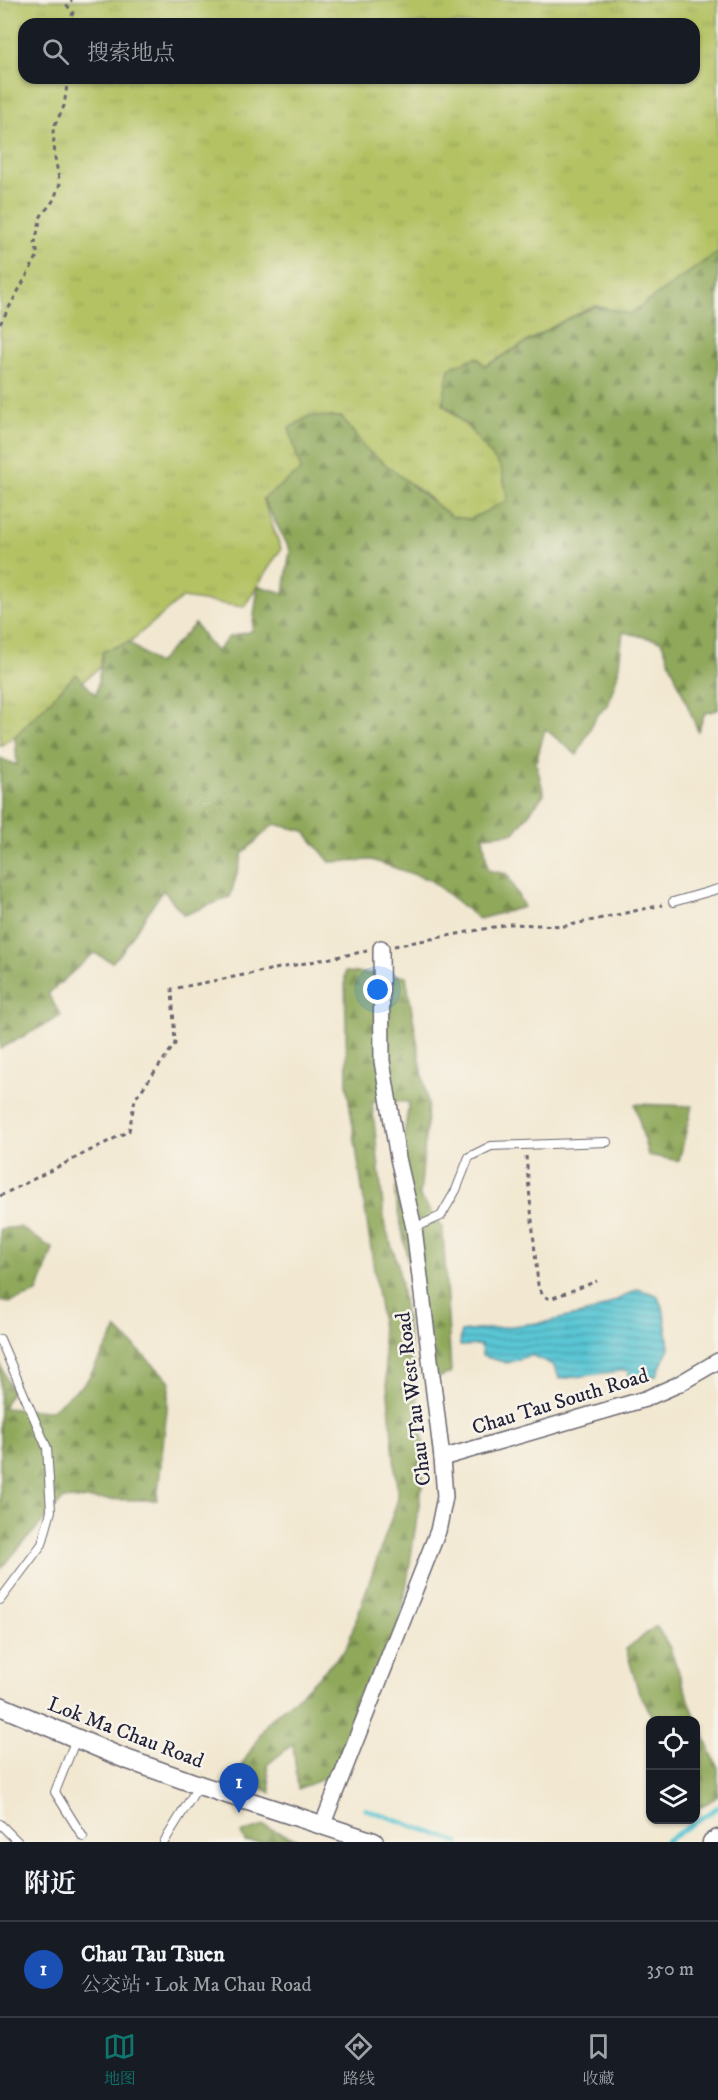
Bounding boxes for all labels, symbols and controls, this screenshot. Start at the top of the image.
search box [18,18,700,84]
icon: search [39,35,72,68]
text: 搜索地点 [87,40,175,67]
your location [363,975,392,1004]
street label: Chau Tau West Road [390,1310,438,1487]
street label: Chau Tau South Road [469,1363,652,1441]
street label: Lok Ma Chau Road [44,1691,208,1775]
map controls [646,1716,700,1824]
button: locate [646,1716,700,1770]
pin: 1 [220,1764,258,1813]
button: layers [646,1770,700,1824]
text: 附近 [24,1868,76,1901]
text: Chau Tau Tsuen [81,1941,225,1968]
text: 1 [40,1957,47,1982]
text: 350 m [647,1957,694,1982]
text: 公交站 · Lok Ma Chau Road [81,1973,311,1998]
tab: 地图 [103,2030,136,2089]
tab: 路线 [342,2030,375,2089]
tab: 收藏 [582,2030,615,2089]

